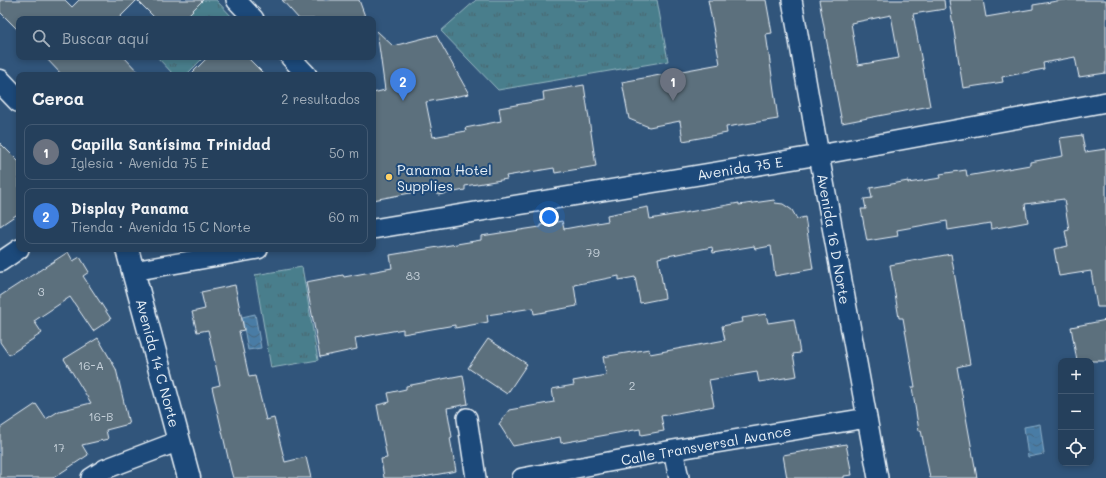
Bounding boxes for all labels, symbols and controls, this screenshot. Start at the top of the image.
search box [16,16,376,60]
icon: search [30,27,52,49]
text: Buscar aquí [62,28,149,48]
pin: 2 [390,68,416,101]
pin: 1 [660,68,686,101]
text: Cerca [32,87,84,109]
text: 2 resultados [281,90,360,107]
text: Capilla Santísima Trinidad [71,134,270,154]
text: 1 [43,144,49,161]
text: 50 m [329,144,359,161]
street label: Avenida 75 E [696,152,784,184]
text: Iglesia · Avenida 75 E [71,154,209,171]
place label: Panama Hotel Supplies [397,160,492,195]
marker: Panama Hotel Supplies [384,172,394,182]
street label: Avenida 16 D Norte [813,172,855,306]
text: Display Panama [71,198,189,218]
your location [539,207,559,227]
text: 2 [42,208,50,225]
text: 60 m [329,208,359,225]
text: Tienda · Avenida 15 C Norte [71,218,251,235]
house number: 79 [586,244,600,260]
house number: 83 [406,267,420,283]
house number: 3 [37,283,45,299]
street label: Avenida 14 C Norte [132,297,184,429]
house number: 16-A [78,357,104,373]
map controls [1058,358,1094,466]
button: + [1058,358,1094,394]
house number: 2 [629,377,635,393]
button: − [1058,394,1094,430]
house number: 16-B [88,408,114,424]
street label: Calle Transversal Avance [619,421,793,469]
button: locate [1058,430,1094,466]
house number: 17 [53,439,65,455]

